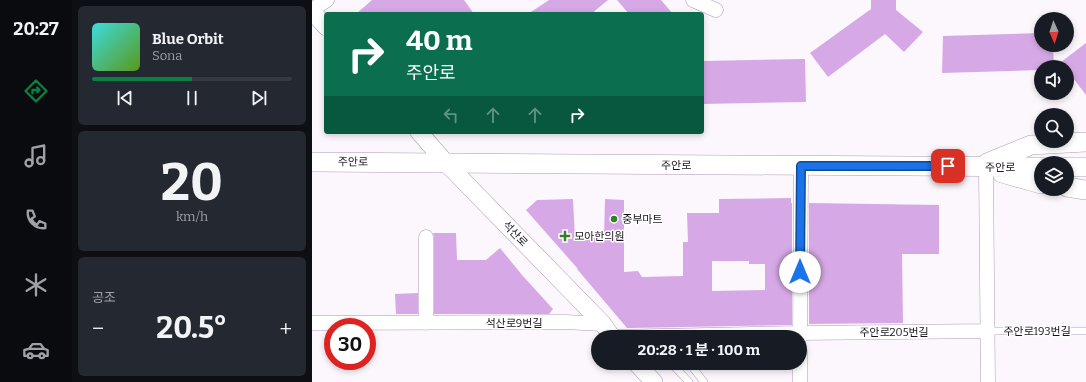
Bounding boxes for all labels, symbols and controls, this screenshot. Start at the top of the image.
north arrow [1034,12,1074,52]
map controls [1034,12,1074,196]
text: 20:27 [13,18,59,40]
text: 40 m [406,24,473,57]
icon: right [340,28,392,80]
text: Blue Orbit [152,30,224,48]
text: Sona [152,48,182,63]
button: sound [1034,60,1074,100]
text: 주안로 [406,62,456,84]
icon: directions [22,77,50,105]
icon: previous [114,87,136,109]
icon: pause [181,87,203,109]
icon: next [248,87,270,109]
icon: left [440,104,462,126]
icon: ahead [482,104,504,126]
icon: ahead [524,104,546,126]
icon: right [566,104,588,126]
button: search [1034,108,1074,148]
icon: music [22,142,50,170]
pin [931,149,965,183]
text: 20 [161,151,223,214]
street label: 주안로 [338,155,368,169]
icon: arrive [937,155,959,177]
button: layers [1034,156,1074,196]
street label: 주안로 [661,159,691,172]
street label: 주안로 [985,161,1015,174]
icon: phone [22,206,50,234]
text: km/h [176,209,208,224]
place label: 중부마트 [622,213,662,226]
marker: 중부마트 [609,214,619,224]
street label: 석산로 [500,219,530,249]
marker: 모아한의원 [559,230,571,242]
place label: 모아한의원 [574,230,625,243]
position arrow [779,251,821,293]
icon: climate [22,271,50,299]
text: 공조 [92,290,116,305]
text: 20.5° [156,310,227,346]
text: − [92,315,104,342]
text: + [279,315,292,342]
street label: 석산로9번길 [485,317,543,330]
speed limit sign: 30 [324,318,376,370]
street label: 주안로193번길 [1003,325,1071,338]
street label: 주안로205번길 [859,326,929,339]
icon: car [22,336,50,364]
text: 20:28 · 1 분 · 100 m [638,341,760,359]

